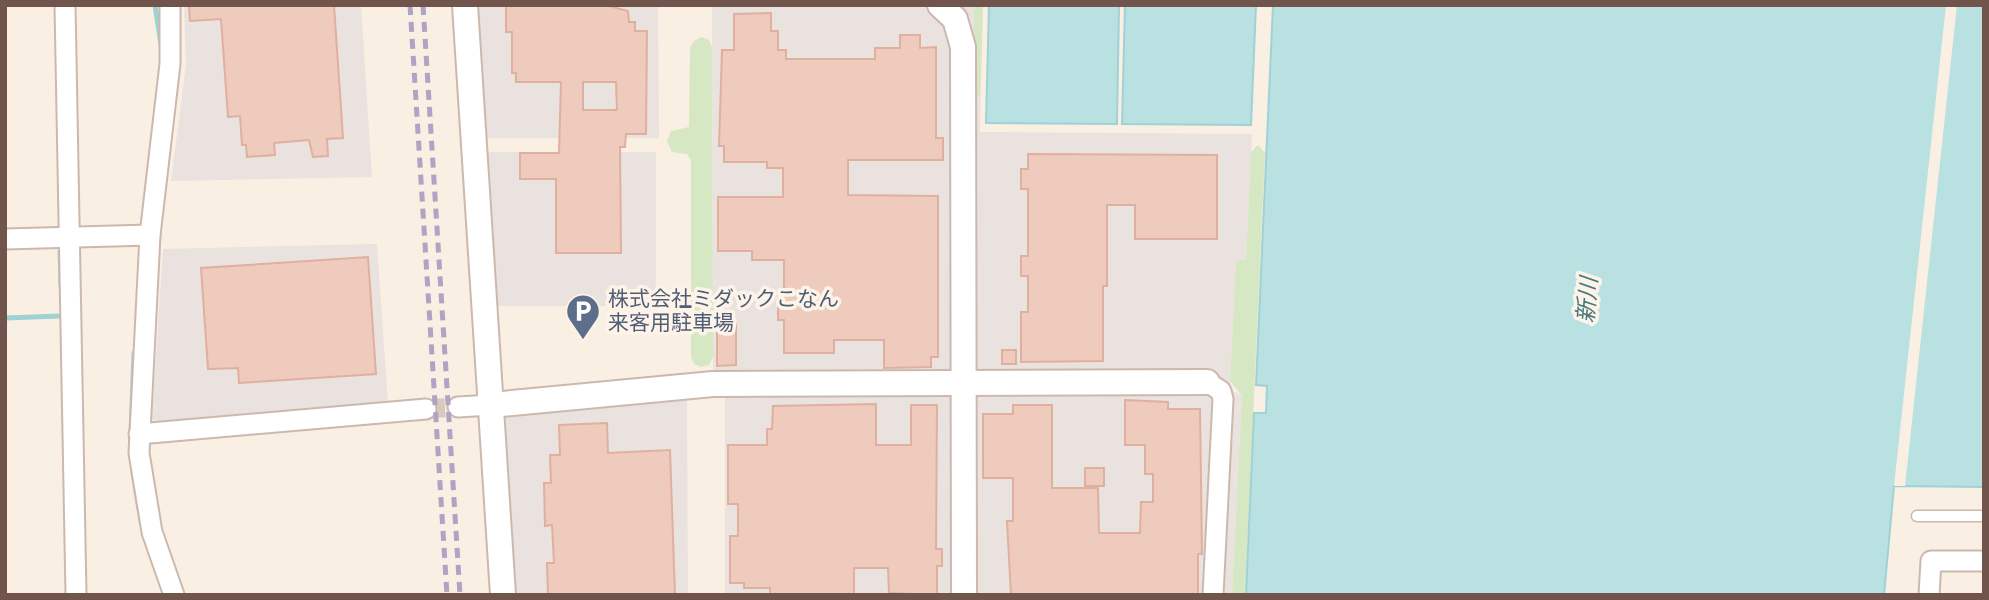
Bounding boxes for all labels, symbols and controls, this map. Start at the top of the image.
water label: 新川 [1571,273,1603,324]
place label: 株式会社ミダックこなん 来客用駐車場 [608,286,839,336]
parking icon: 株式会社ミダックこなん 来客用駐車場 [564,292,602,341]

